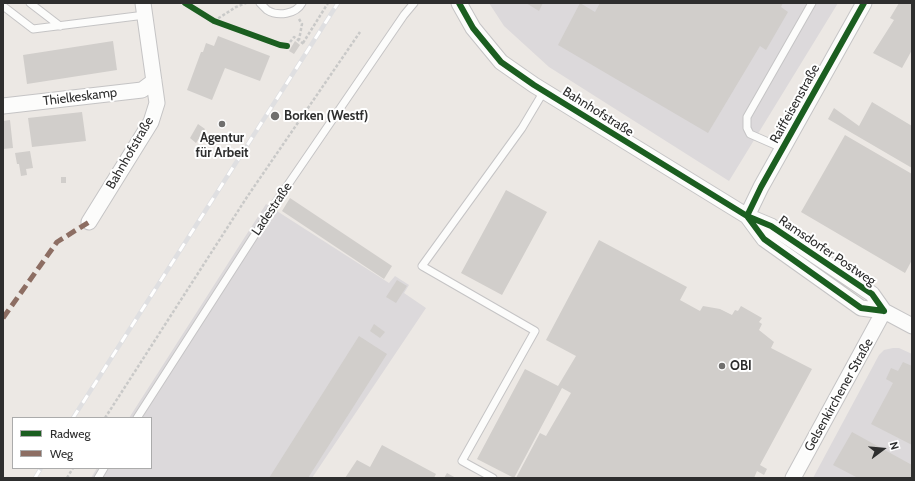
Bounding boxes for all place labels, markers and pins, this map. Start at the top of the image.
place label: Borken (Westf) [284,108,368,124]
marker: Borken (Westf) [269,110,281,122]
marker: Agentur für Arbeit [217,119,227,129]
place label: Agentur für Arbeit [196,130,248,161]
place label: OBI [730,358,752,374]
marker: OBI [717,361,727,371]

